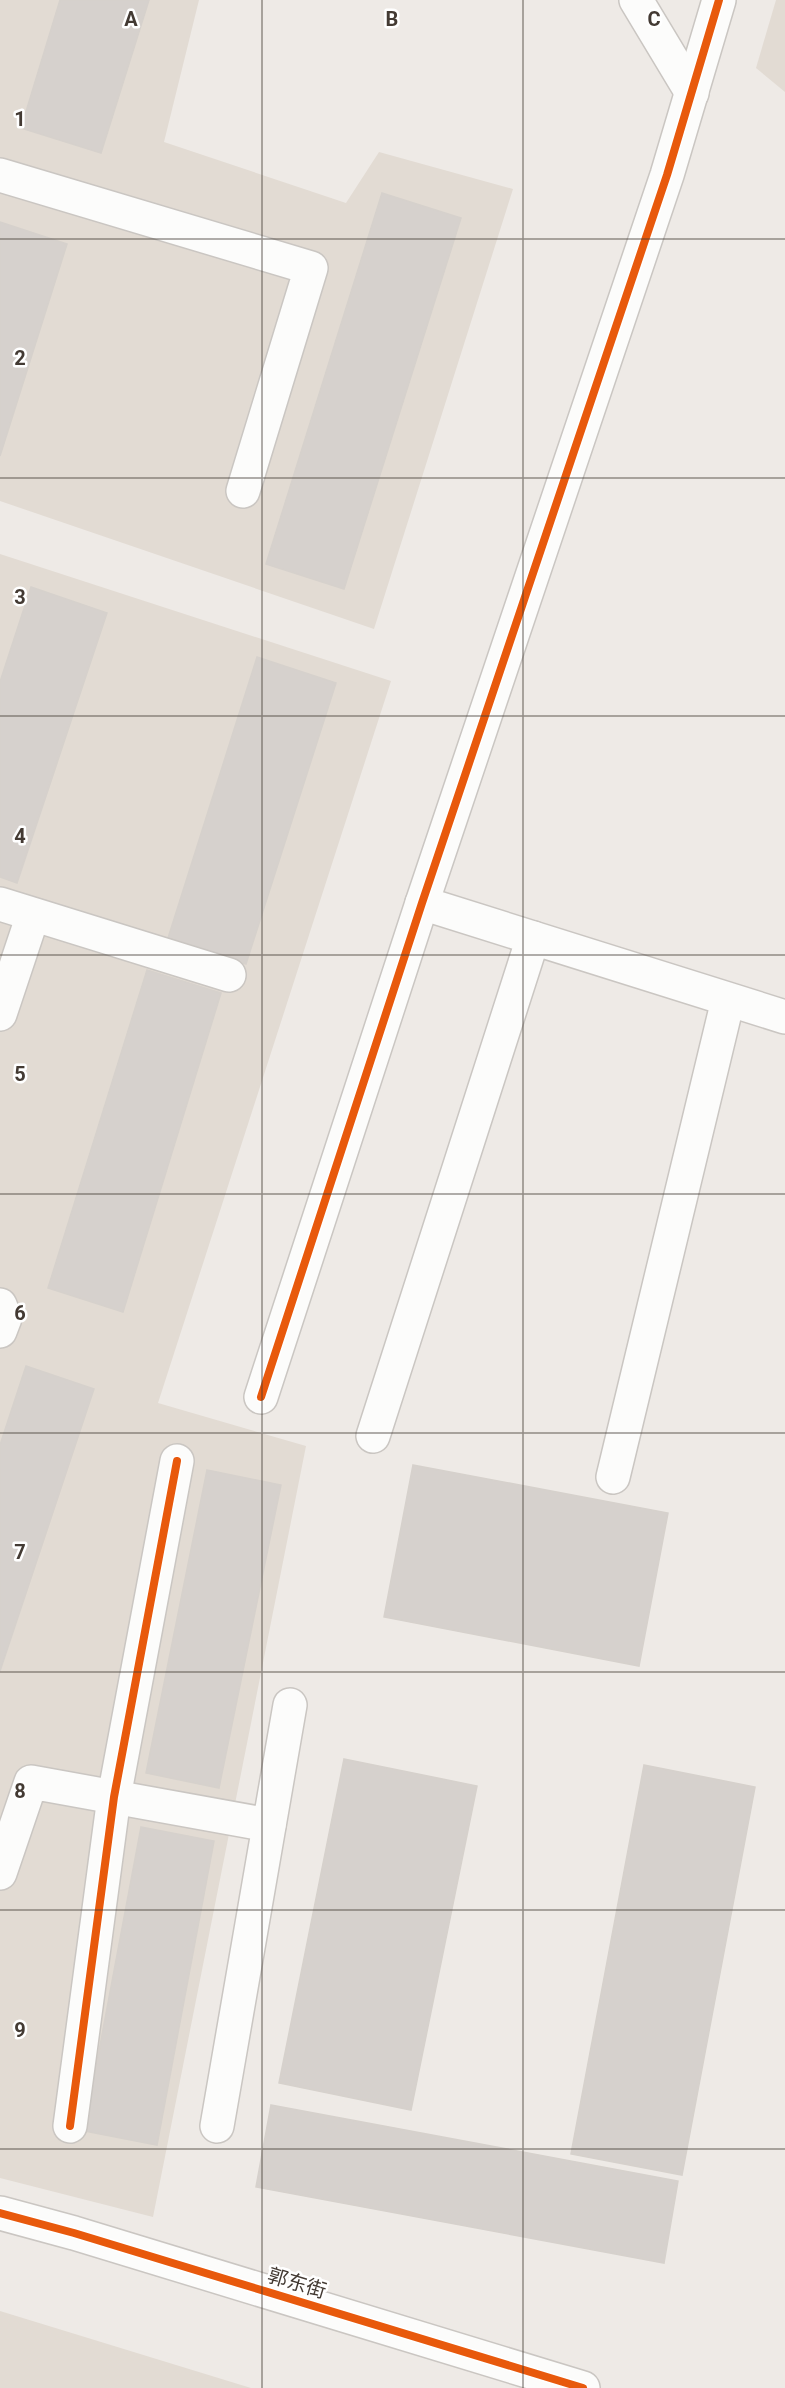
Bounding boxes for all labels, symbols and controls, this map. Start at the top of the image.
text: A [124,7,138,31]
text: B [386,7,398,31]
text: C [647,7,661,31]
text: 1 [14,107,26,131]
text: 2 [14,346,26,370]
text: 3 [14,585,26,609]
text: 4 [14,824,26,848]
text: 5 [14,1062,26,1086]
text: 6 [14,1301,26,1325]
text: 7 [14,1540,26,1564]
text: 8 [14,1779,26,1803]
text: 9 [14,2018,26,2042]
street label: 郭东街 [265,2263,329,2303]

